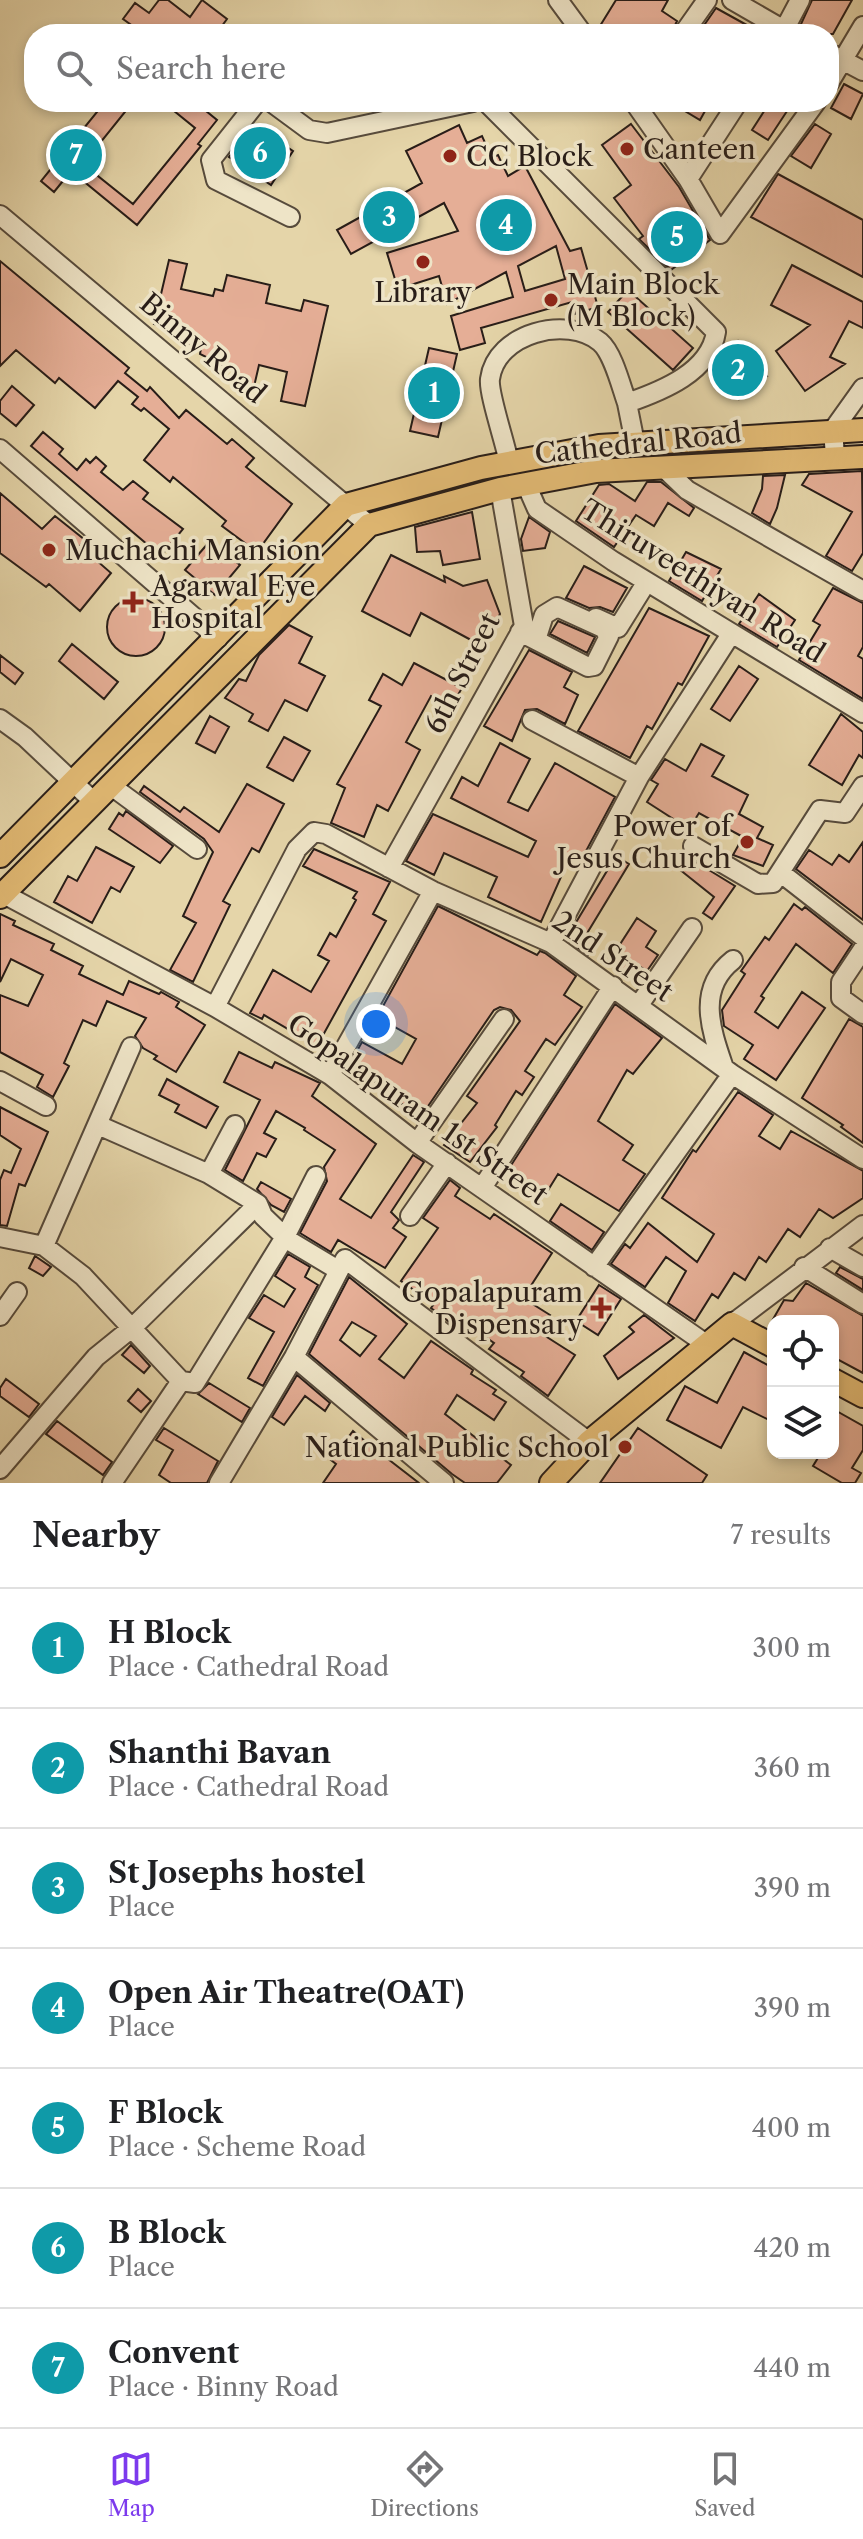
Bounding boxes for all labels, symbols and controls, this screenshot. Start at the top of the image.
search box [24,24,839,112]
icon: search [52,46,96,90]
text: Search here [116,50,286,87]
pin: 6 [234,123,286,183]
pin: 7 [50,125,102,185]
place label: Canteen [643,132,756,166]
place label: CC Block [466,139,594,173]
marker: Canteen [618,140,636,158]
marker: CC Block [441,147,459,165]
pin: 3 [363,187,415,247]
pin: 4 [480,195,532,255]
pin: 5 [651,207,703,267]
marker: Library [414,253,432,271]
place label: Main Block (M Block) [567,267,721,333]
place label: Library [374,275,472,309]
street label: Binny Road [133,286,273,410]
marker: Main Block (M Block) [542,291,560,309]
pin: 2 [712,340,764,400]
pin: 1 [408,363,460,423]
street label: Cathedral Road [533,415,743,471]
street label: Thiruveethiyan Road [575,492,831,670]
place label: Muchachi Mansion [65,533,321,567]
marker: Muchachi Mansion [40,541,58,559]
place label: Agarwal Eye Hospital [150,569,316,635]
marker: Agarwal Eye Hospital [122,591,144,613]
street label: 6th Street [417,607,507,739]
place label: Power of Jesus Church [553,809,734,875]
marker: Power of Jesus Church [738,833,756,851]
street label: 2nd Street [546,903,680,1009]
your location [356,1004,396,1044]
street label: Gopalapuram 1st Street [281,1006,555,1212]
place label: Gopalapuram Dispensary [401,1275,583,1341]
marker: Gopalapuram Dispensary [590,1297,612,1319]
map controls [767,1315,839,1459]
button: locate [767,1315,839,1387]
button: layers [767,1387,839,1459]
place label: National Public School [305,1430,609,1464]
marker: National Public School [616,1438,634,1456]
text: Nearby [32,1514,160,1556]
text: 7 results [731,1519,831,1551]
text: H Block [108,1614,231,1651]
text: 1 [52,1632,64,1664]
text: 300 m [753,1632,831,1664]
text: Place · Cathedral Road [108,1651,389,1683]
text: Shanthi Bavan [108,1734,331,1771]
text: 2 [50,1752,66,1784]
text: 360 m [754,1752,831,1784]
text: Place · Cathedral Road [108,1771,389,1803]
text: St Josephs hostel [108,1854,365,1891]
text: 3 [51,1872,65,1904]
text: 390 m [754,1872,831,1904]
text: Place [108,1891,175,1923]
text: Open Air Theatre(OAT) [108,1974,464,2011]
text: 4 [50,1992,66,2024]
text: 390 m [754,1992,831,2024]
text: Place [108,2011,175,2043]
text: F Block [108,2094,223,2131]
text: 5 [51,2112,65,2144]
text: 400 m [752,2112,831,2144]
text: Place · Scheme Road [108,2131,366,2163]
text: B Block [108,2214,226,2251]
text: 6 [50,2232,66,2264]
text: 420 m [753,2232,831,2264]
text: Place [108,2251,175,2283]
text: Convent [108,2334,239,2371]
text: 7 [51,2352,65,2384]
text: 440 m [753,2352,831,2384]
text: Place · Binny Road [108,2371,339,2403]
tab: Map [108,2447,155,2522]
tab: Directions [370,2447,479,2522]
tab: Saved [694,2447,755,2522]

